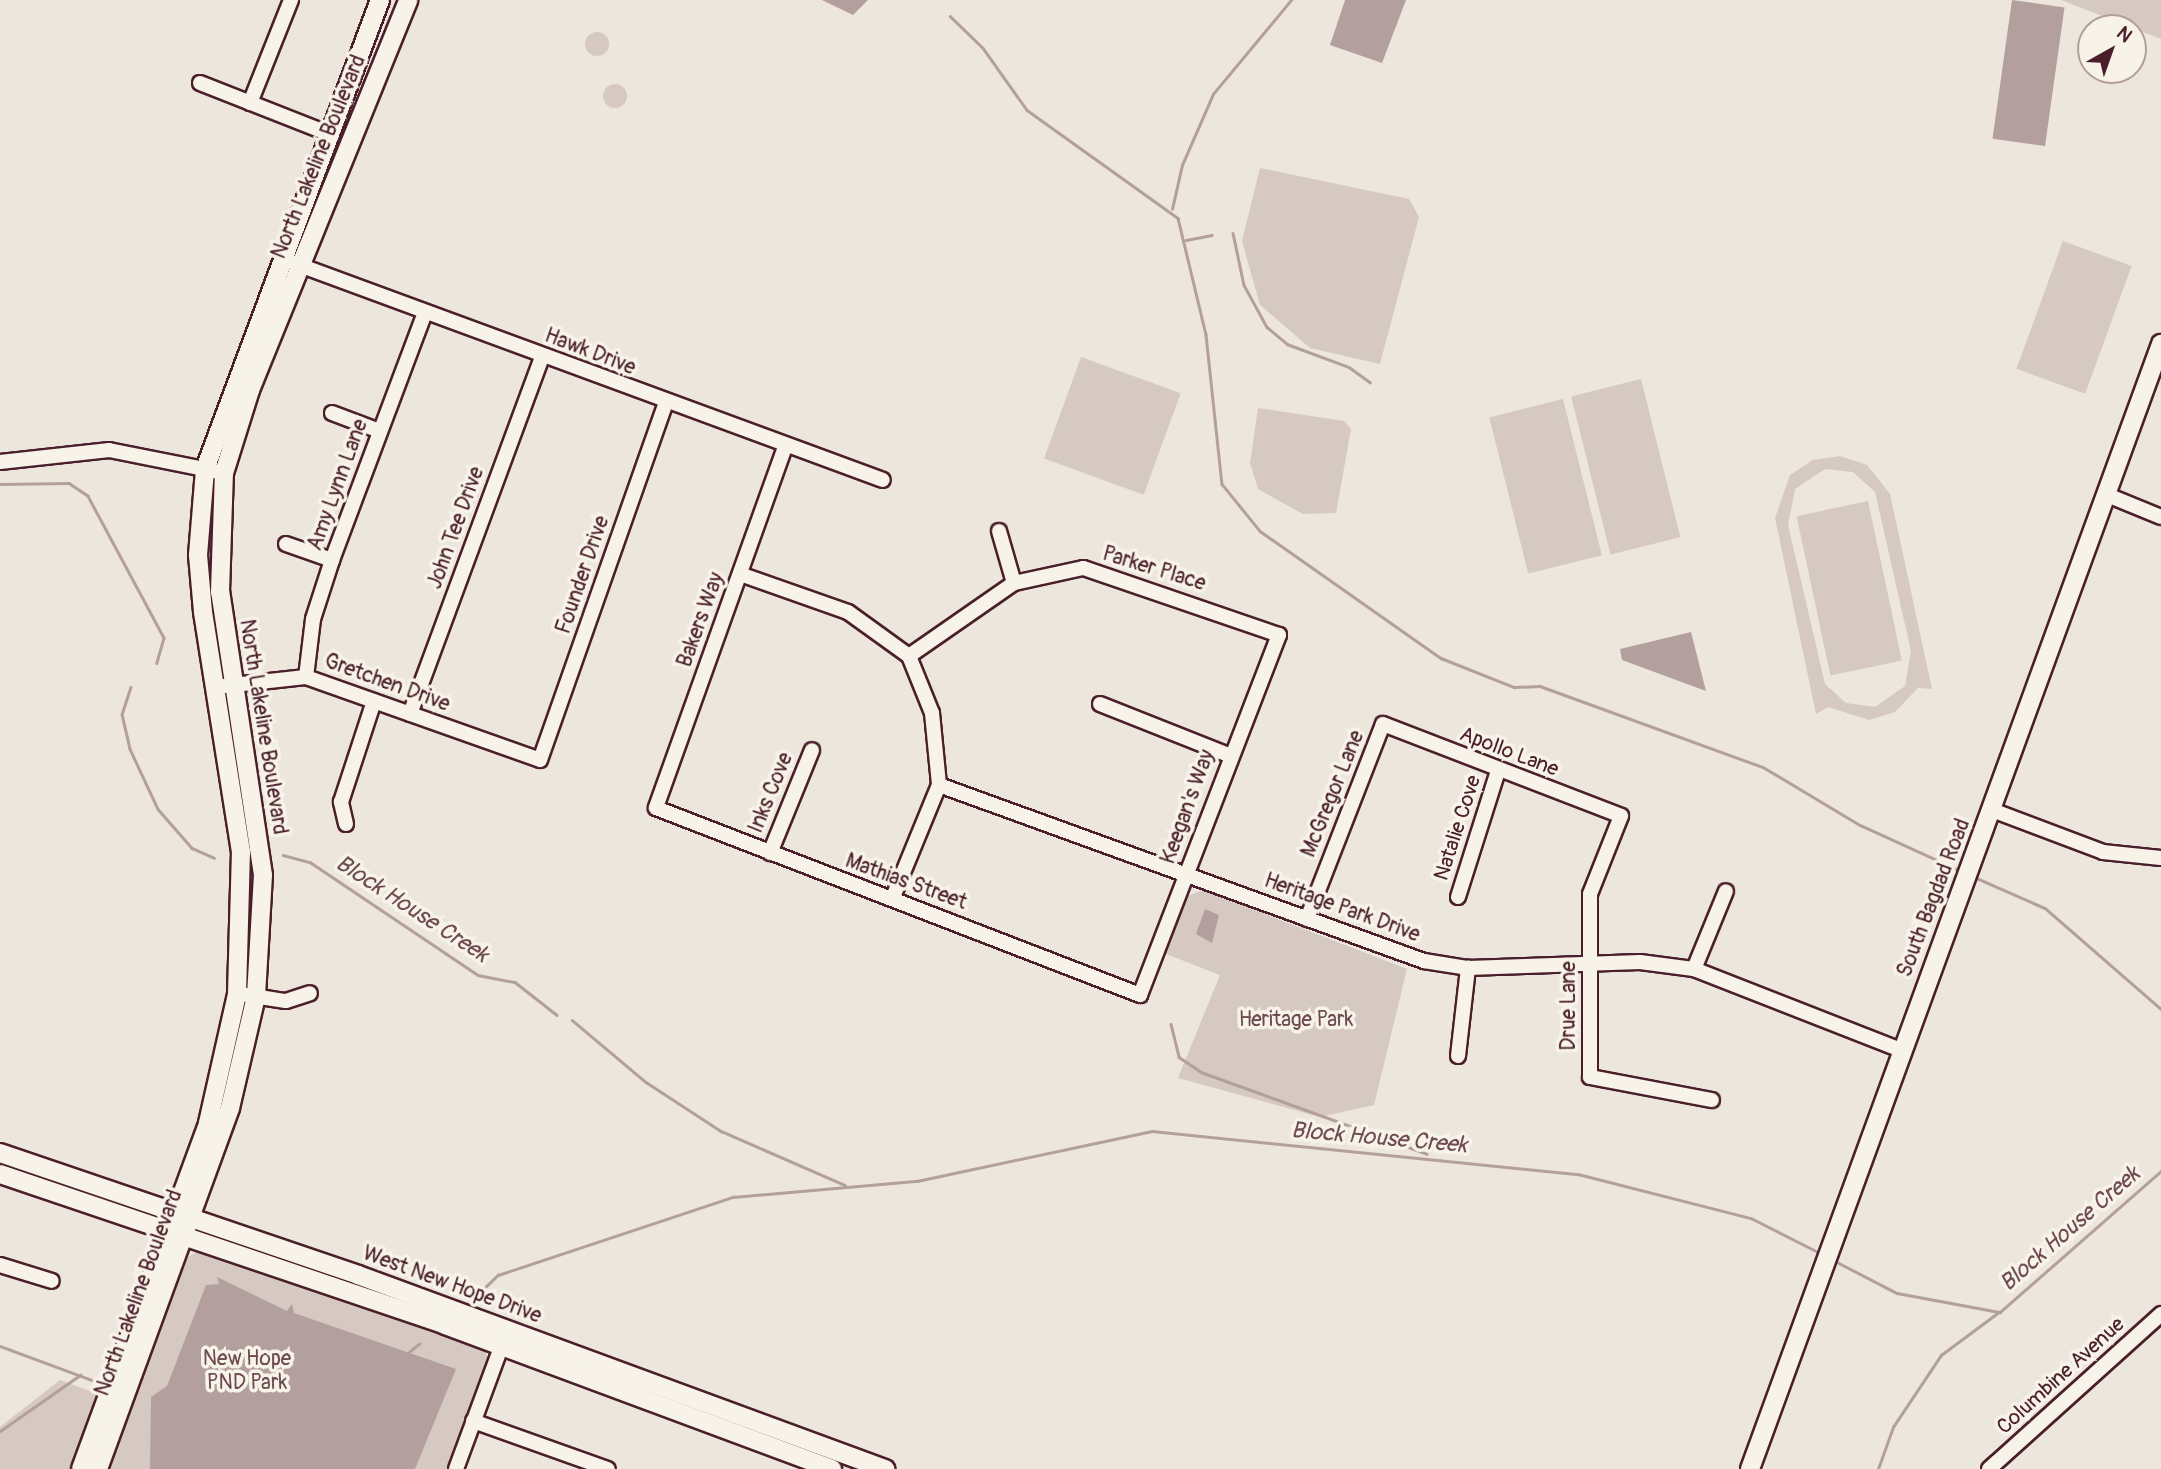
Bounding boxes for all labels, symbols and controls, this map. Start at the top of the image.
north arrow [2077,14,2147,84]
text: N [2112,21,2137,48]
street label: North Lakeline Boulevard [267,51,371,263]
street label: Hawk Drive [541,323,639,381]
street label: Amy Lynn Lane [303,416,373,554]
street label: John Tee Drive [422,463,490,593]
street label: Founder Drive [551,513,615,637]
street label: Parker Place [1099,541,1209,597]
street label: Bakers Way [672,569,730,671]
street label: North Lakeline Boulevard [234,618,292,836]
street label: Gretchen Drive [321,649,453,717]
street label: Apollo Lane [1456,722,1562,782]
street label: McGregor Lane [1296,727,1370,861]
street label: Keegan's Way [1156,746,1220,868]
street label: Inks Cove [743,749,799,837]
street label: Natalie Cove [1429,772,1487,884]
street label: South Bagdad Road [1892,815,1976,981]
street label: Mathias Street [842,848,970,916]
water label: Block House Creek [331,849,493,969]
street label: Heritage Park Drive [1261,868,1423,948]
street label: Drue Lane [1556,961,1582,1051]
park label: Heritage Park [1239,1007,1353,1033]
water label: Block House Creek [1290,1117,1468,1159]
water label: Block House Creek [1994,1161,2146,1297]
street label: North Lakeline Boulevard [90,1186,188,1400]
street label: West New Hope Drive [359,1241,545,1329]
street label: Columbine Avenue [1992,1312,2130,1440]
park label: New Hope PND Park [203,1346,291,1396]

